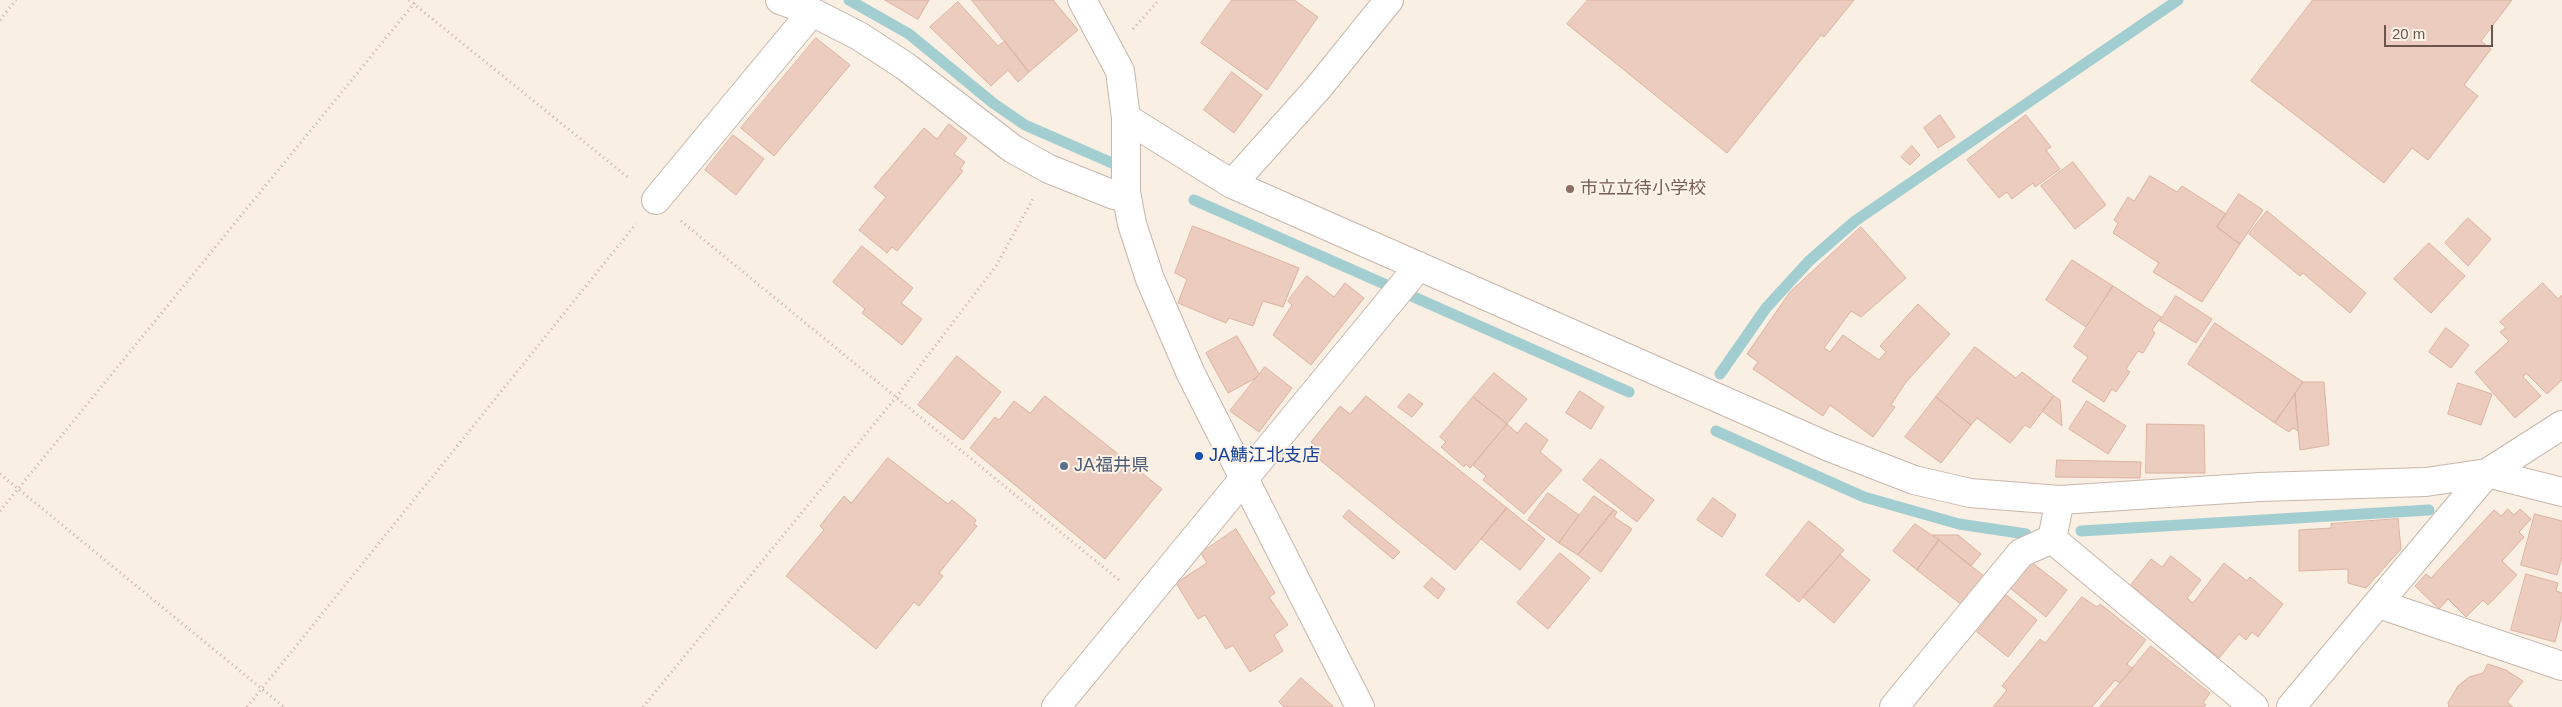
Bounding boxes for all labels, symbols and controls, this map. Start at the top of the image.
scale bar [2387,15,2496,47]
text: 20 m [2392,25,2425,42]
place label: 市立立待小学校 [1580,178,1706,200]
marker: 市立立待小学校 [1564,183,1576,195]
place label: JA鯖江北支店 [1209,445,1320,467]
marker: JA鯖江北支店 [1193,450,1205,462]
place label: JA福井県 [1074,455,1149,477]
marker: JA福井県 [1058,460,1070,472]

